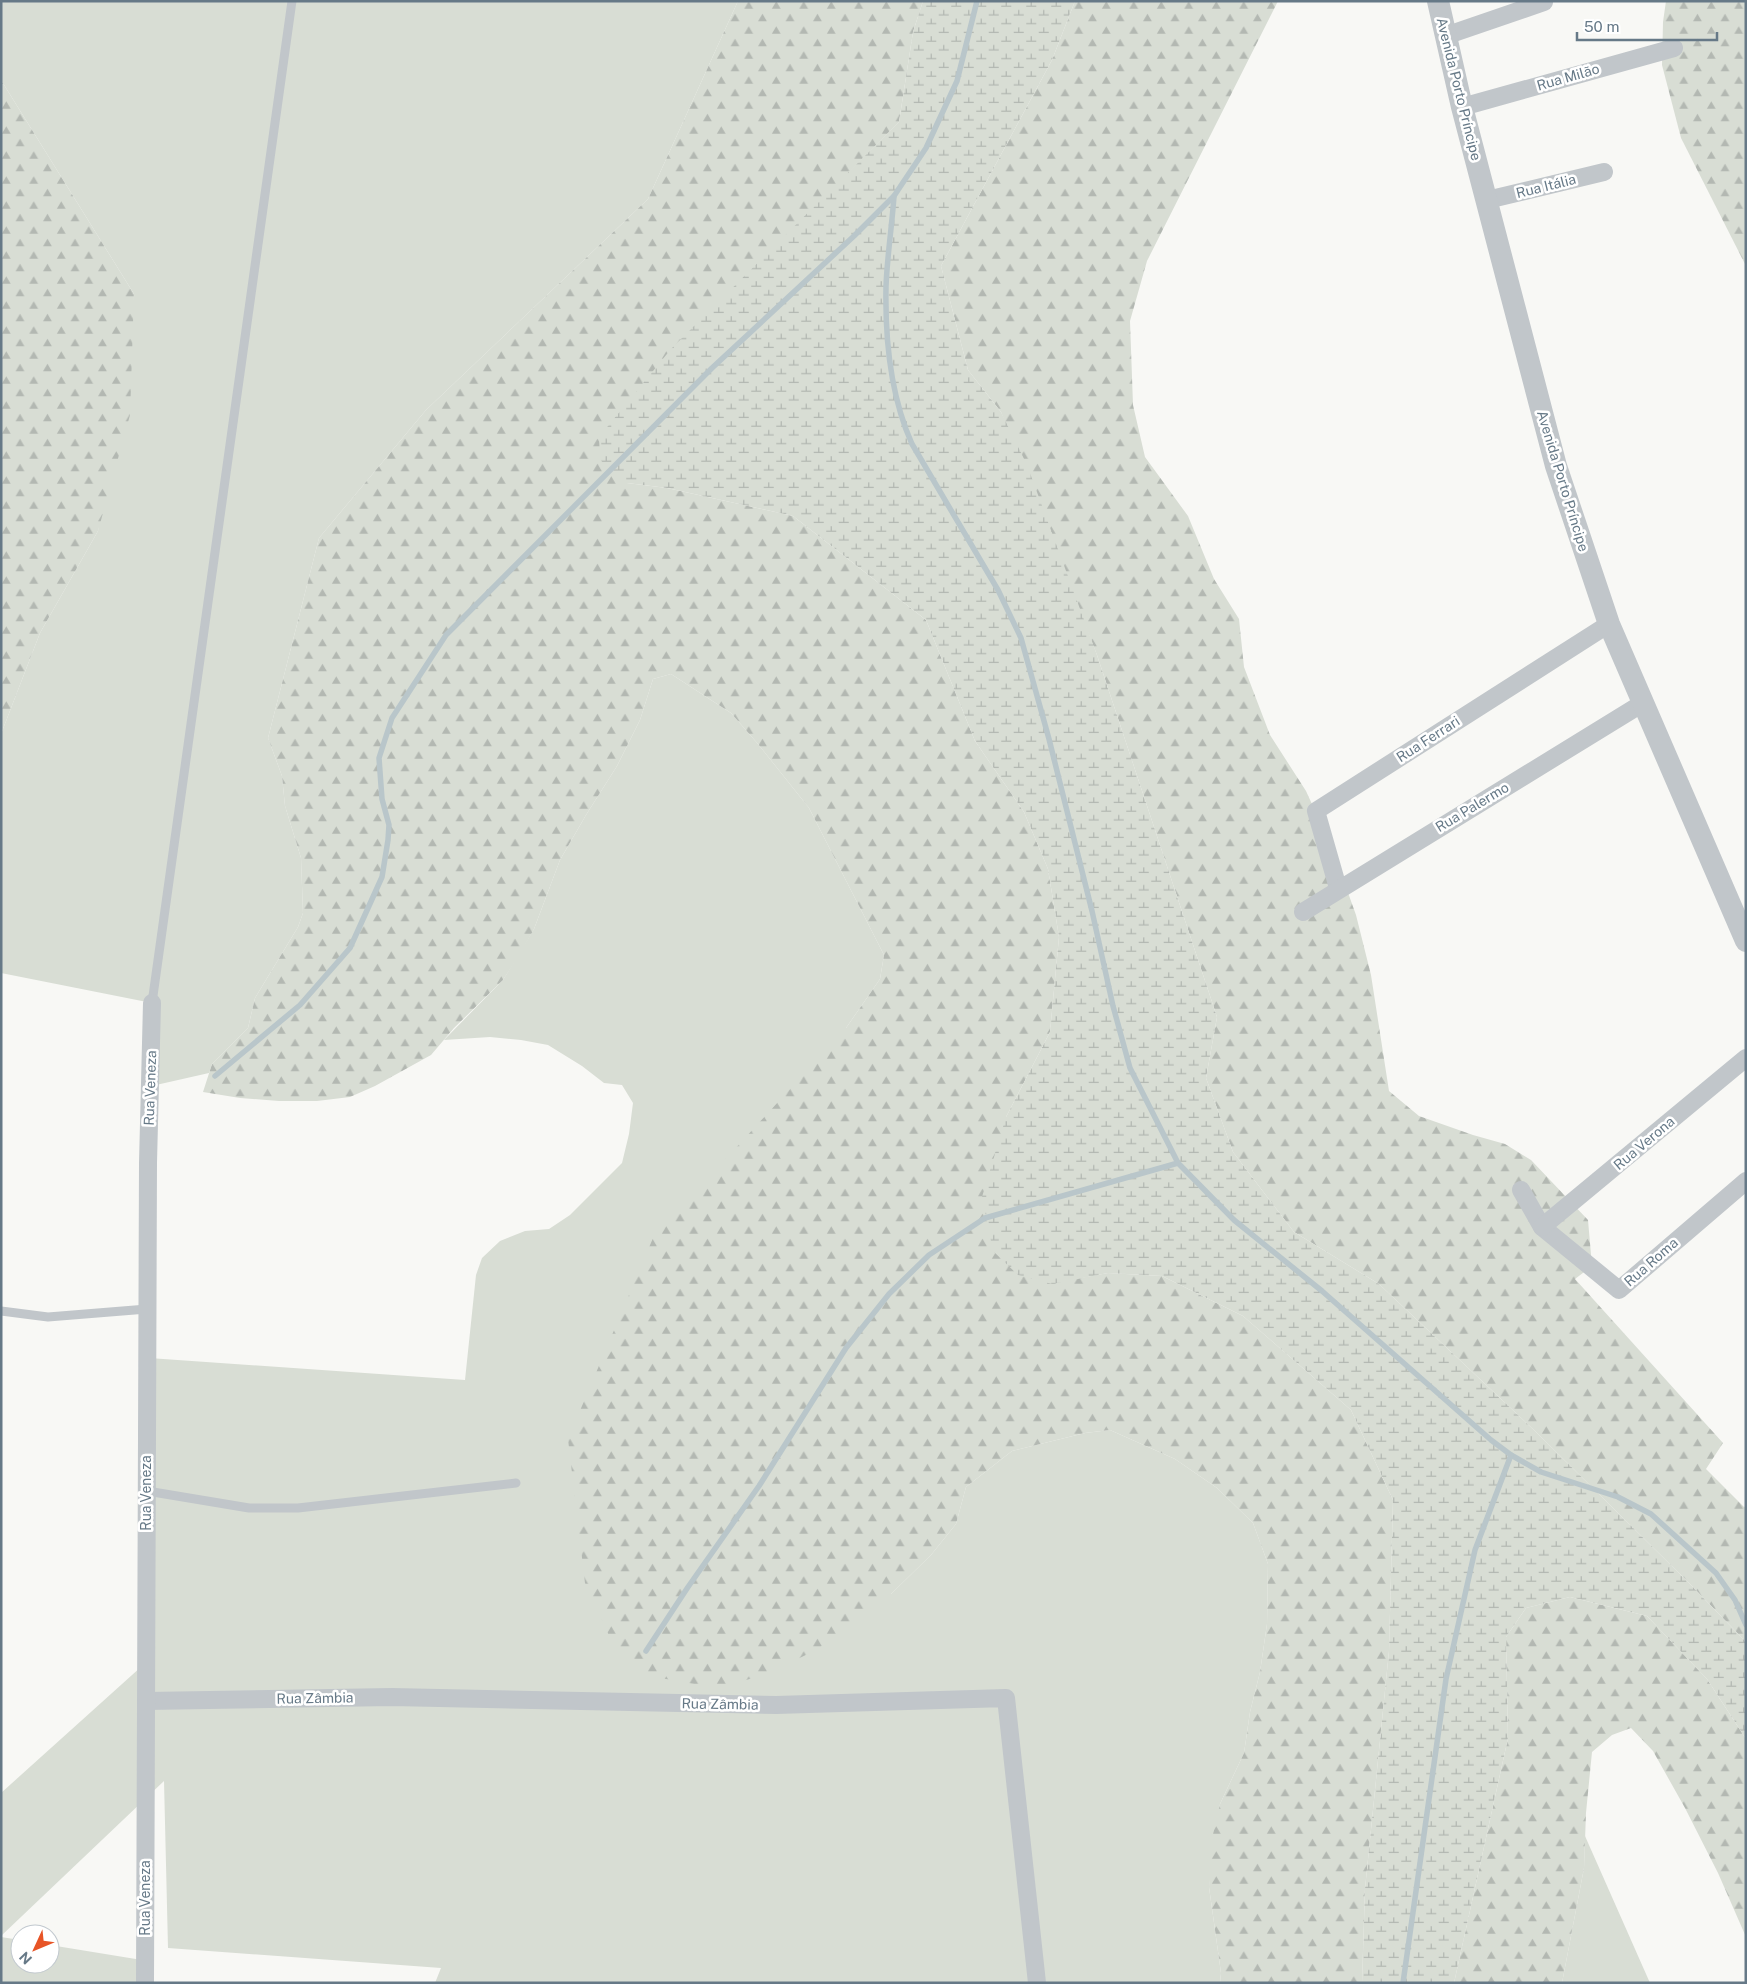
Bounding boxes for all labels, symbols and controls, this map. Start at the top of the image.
scale bar [1577,10,1717,42]
street label: Avenida Porto Príncipe [1433,16,1485,162]
text: 50 m [1584,18,1619,35]
street label: Rua Milão [1535,60,1601,94]
street label: Rua Itália [1514,171,1578,201]
street label: Avenida Porto Príncipe [1534,408,1592,554]
street label: Rua Ferrari [1393,713,1463,765]
street label: Rua Palermo [1433,779,1512,835]
street label: Rua Veneza [141,1050,159,1126]
street label: Rua Verona [1610,1113,1678,1173]
street label: Rua Roma [1621,1234,1681,1290]
street label: Rua Veneza [138,1455,154,1531]
street label: Rua Zâmbia [276,1689,354,1707]
street label: Rua Zâmbia [681,1695,759,1713]
street label: Rua Veneza [137,1860,153,1936]
north arrow [10,1924,60,1974]
text: N [16,1949,35,1968]

